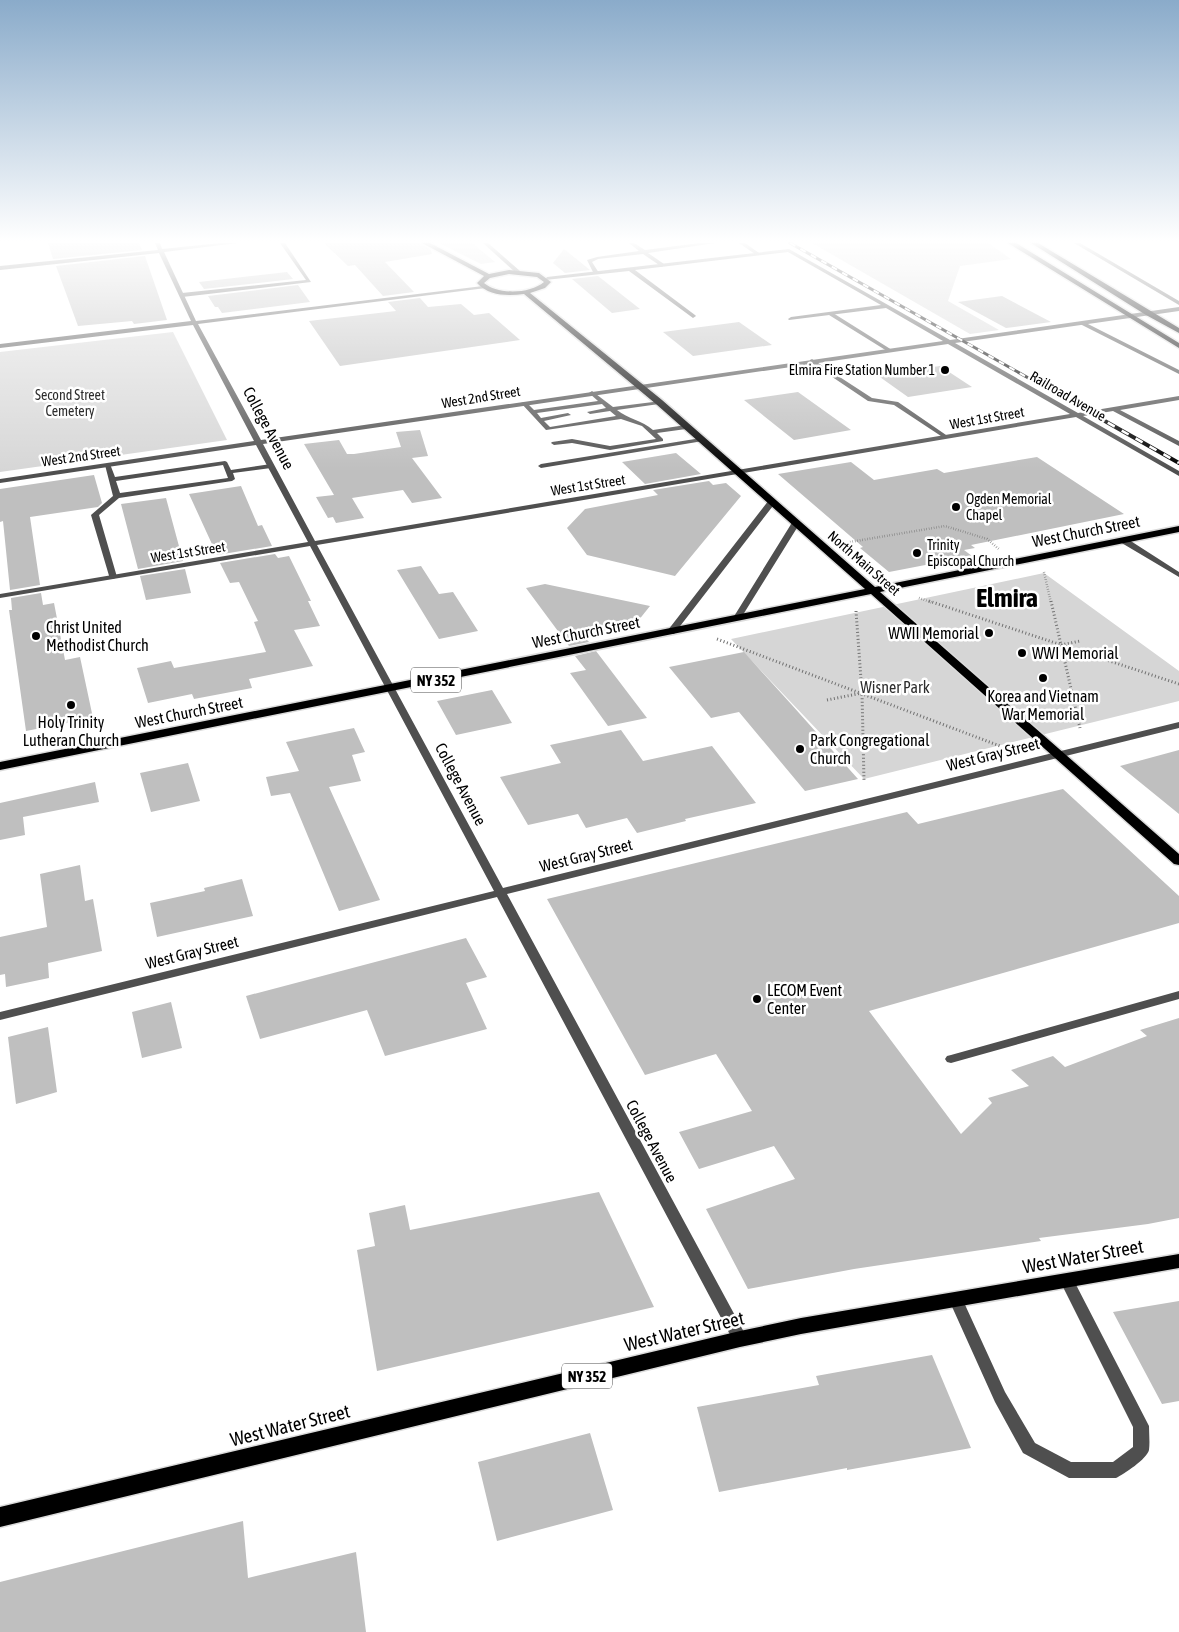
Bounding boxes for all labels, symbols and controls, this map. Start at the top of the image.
place label: Elmira Fire Station Number 1 [789,362,935,378]
marker: Elmira Fire Station Number 1 [939,364,951,376]
street label: Railroad Avenue [1027,368,1109,424]
street label: West 2nd Street [440,383,522,411]
street label: College Avenue [239,384,298,473]
park label: Second Street Cemetery [35,387,105,419]
street label: West 1st Street [949,404,1025,432]
street label: West 2nd Street [40,443,122,469]
street label: West 1st Street [550,471,626,499]
place label: Ogden Memorial Chapel [966,491,1052,523]
marker: Ogden Memorial Chapel [950,501,962,513]
street label: West Church Street [1031,512,1142,550]
street label: North Main Street [825,527,903,599]
place label: Trinity Episcopal Church [927,537,1014,569]
street label: West 1st Street [150,538,226,566]
marker: Trinity Episcopal Church [911,547,923,559]
district label: Elmira [976,583,1038,613]
street label: West Church Street [531,613,642,651]
place label: Christ United Methodist Church [46,618,149,654]
place label: WWII Memorial [888,624,980,642]
marker: WWII Memorial [983,627,995,639]
marker: Christ United Methodist Church [30,630,42,642]
place label: WWI Memorial [1032,644,1119,662]
marker: WWI Memorial [1016,647,1028,659]
road number: NY 352 [411,668,461,692]
marker: Korea and Vietnam War Memorial [1037,672,1049,684]
park label: Wisner Park [860,678,930,696]
place label: Korea and Vietnam War Memorial [987,687,1099,723]
street label: West Church Street [134,693,245,731]
marker: Holy Trinity Lutheran Church [65,699,77,711]
place label: Holy Trinity Lutheran Church [23,713,119,749]
place label: Park Congregational Church [810,731,930,767]
street label: West Gray Street [945,734,1042,775]
street label: College Avenue [431,740,490,829]
marker: Park Congregational Church [794,743,806,755]
street label: West Gray Street [538,835,635,876]
street label: West Gray Street [144,932,241,973]
place label: LECOM Event Center [767,981,842,1017]
marker: LECOM Event Center [751,993,763,1005]
street label: College Avenue [622,1097,681,1186]
street label: West Water Street [1021,1235,1145,1277]
street label: West Water Street [622,1307,746,1355]
road number: NY 352 [562,1364,612,1388]
street label: West Water Street [228,1400,352,1450]

